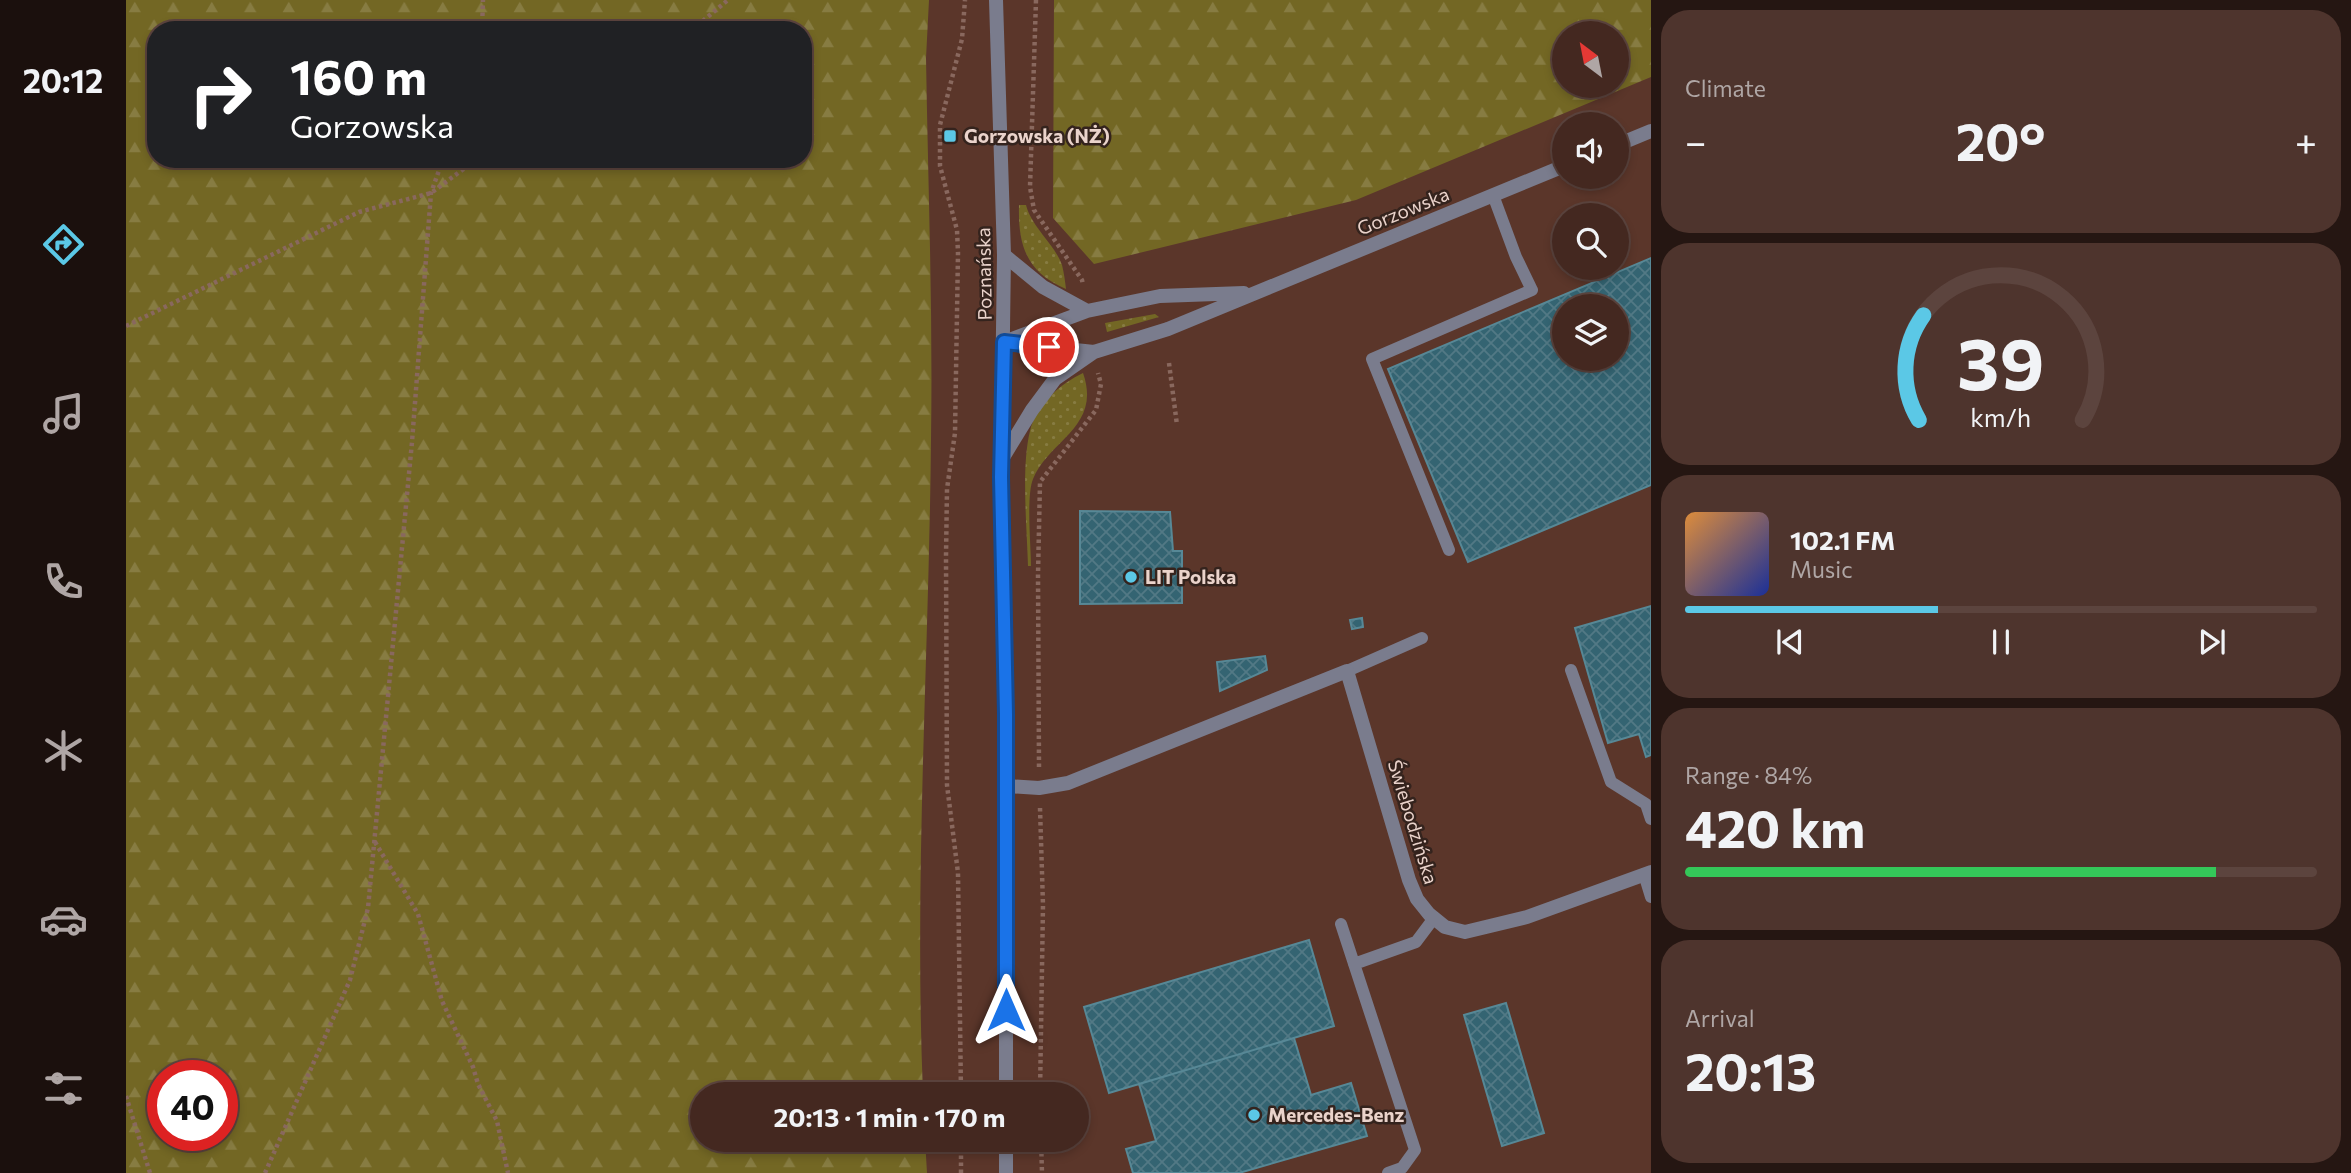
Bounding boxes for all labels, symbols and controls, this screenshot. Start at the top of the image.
north arrow [1552,21,1629,98]
map controls [1552,21,1629,371]
text: 160 m [290,45,427,105]
icon: right [175,49,266,140]
text: 20:12 [23,60,103,100]
text: Climate [1685,74,1766,102]
text: Gorzowska [290,105,454,145]
text: 20° [1956,108,2046,172]
button: sound [1552,112,1629,189]
text: − [1685,117,1707,164]
text: + [2295,117,2317,164]
place label: Gorzowska (NŻ) [964,124,1110,147]
marker: Gorzowska (NŻ) [942,128,958,144]
street label: Gorzowska [1353,182,1452,239]
button: search [1552,203,1629,280]
icon: directions [39,220,88,269]
street label: Poznańska [971,227,996,321]
button: layers [1552,294,1629,371]
text: 39 [1957,316,2045,405]
pin [1019,317,1079,377]
icon: arrive [1030,328,1068,366]
icon: music [39,389,88,438]
text: km/h [1971,402,2031,432]
text: 102.1 FM [1790,524,1895,555]
text: Music [1790,555,1853,583]
icon: phone [39,557,88,606]
place label: LIT Polska [1145,565,1236,588]
marker: LIT Polska [1123,569,1139,585]
icon: previous [1771,623,1809,661]
icon: pause [1982,623,2020,661]
icon: next [2193,623,2231,661]
icon: climate [39,726,88,775]
street label: Świebodzińska [1384,757,1444,887]
text: Range · 84% [1685,761,1812,789]
text: 420 km [1685,795,1865,859]
icon: car [39,895,88,944]
position arrow [969,973,1043,1047]
text: Arrival [1685,1004,1755,1032]
text: 20:13 [1685,1038,1816,1102]
speed limit sign: 40 [147,1060,238,1151]
icon: filters [39,1064,88,1113]
text: 20:13 · 1 min · 170 m [774,1101,1005,1132]
place label: Mercedes-Benz [1268,1103,1405,1126]
marker: Mercedes-Benz [1246,1107,1262,1123]

